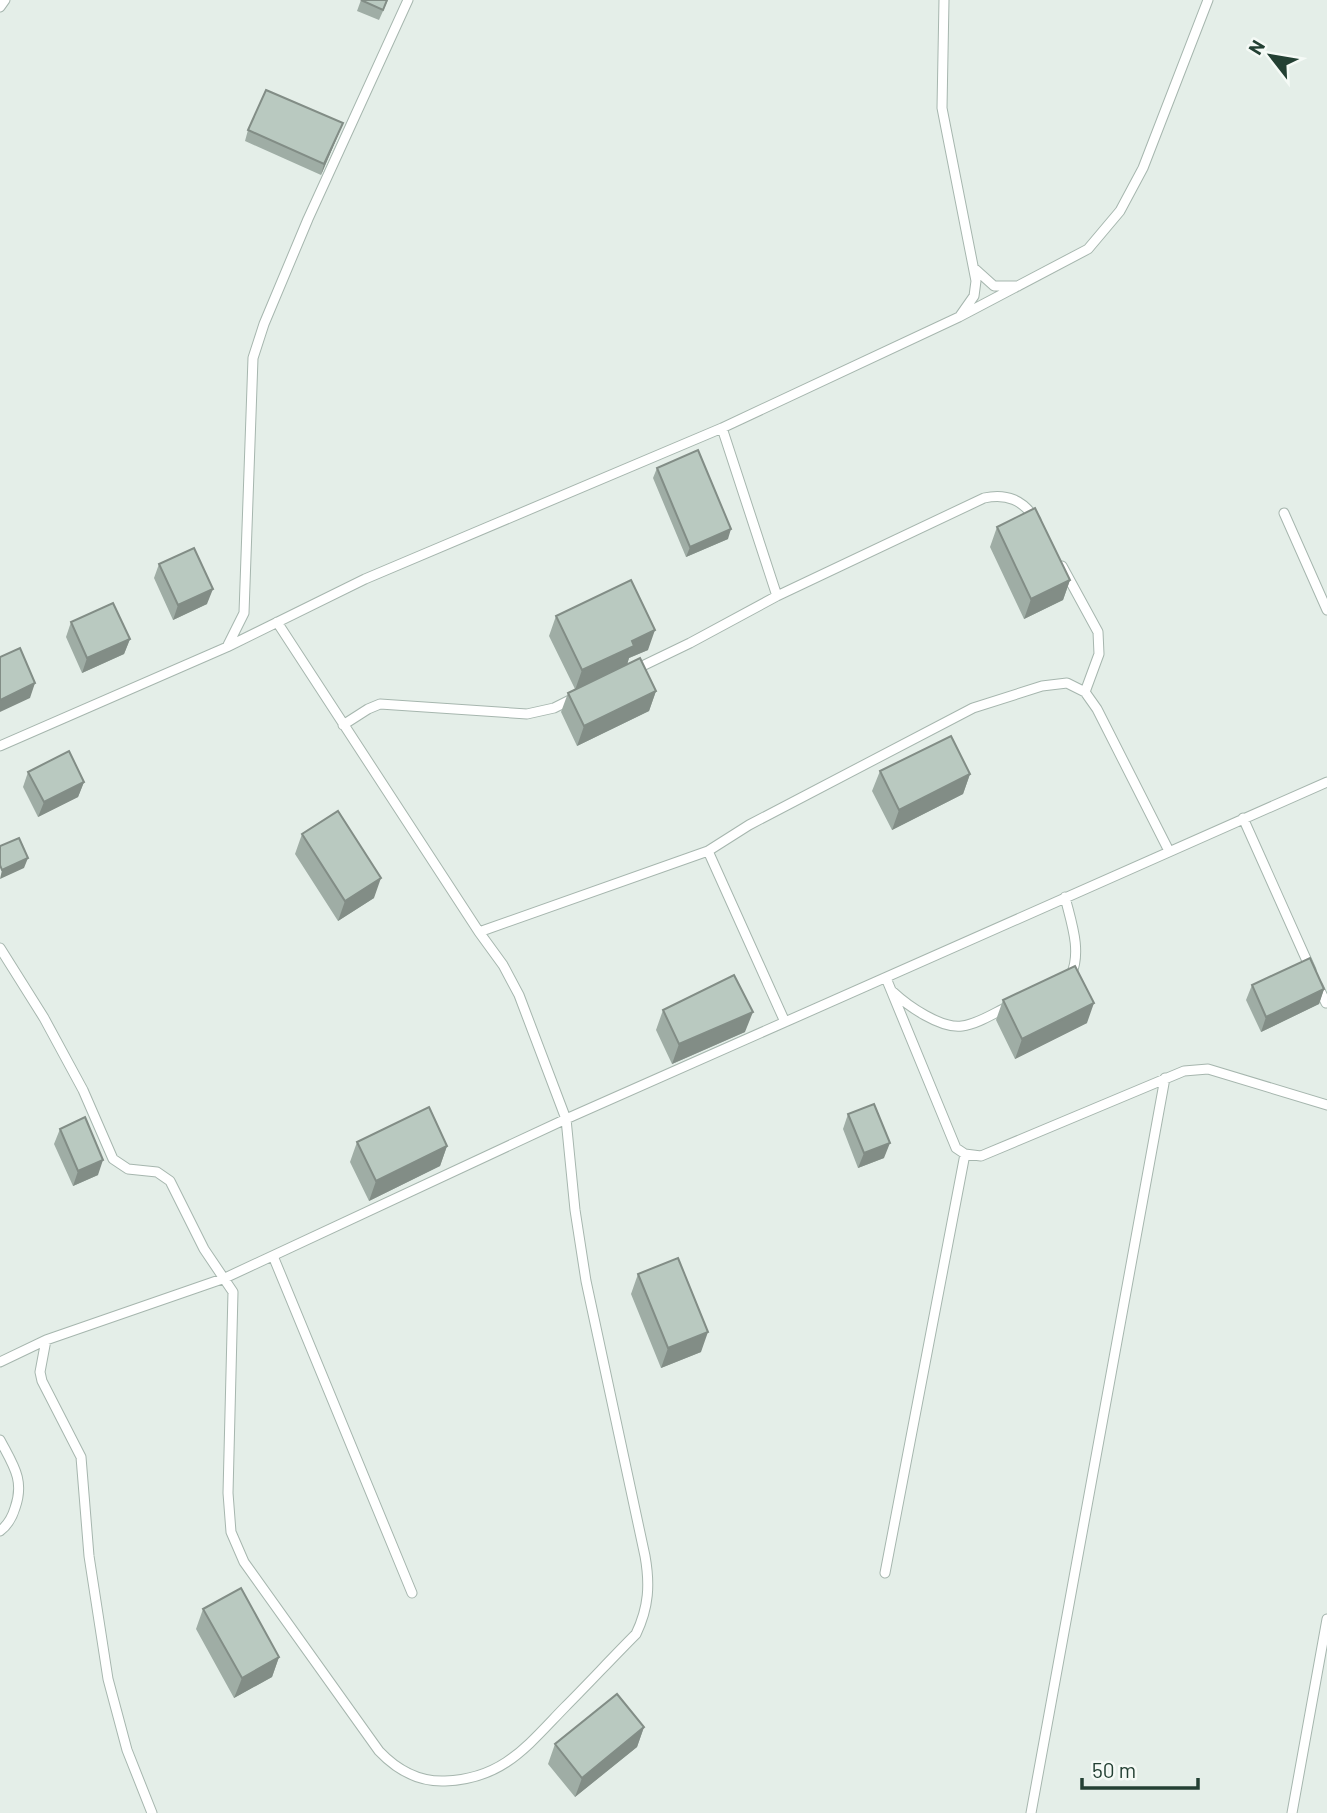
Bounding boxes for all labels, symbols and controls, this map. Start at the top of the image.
north arrow [1236,21,1306,91]
text: N [1243,36,1269,58]
scale bar [1082,1746,1198,1790]
text: 50 m [1092,1757,1136,1782]

